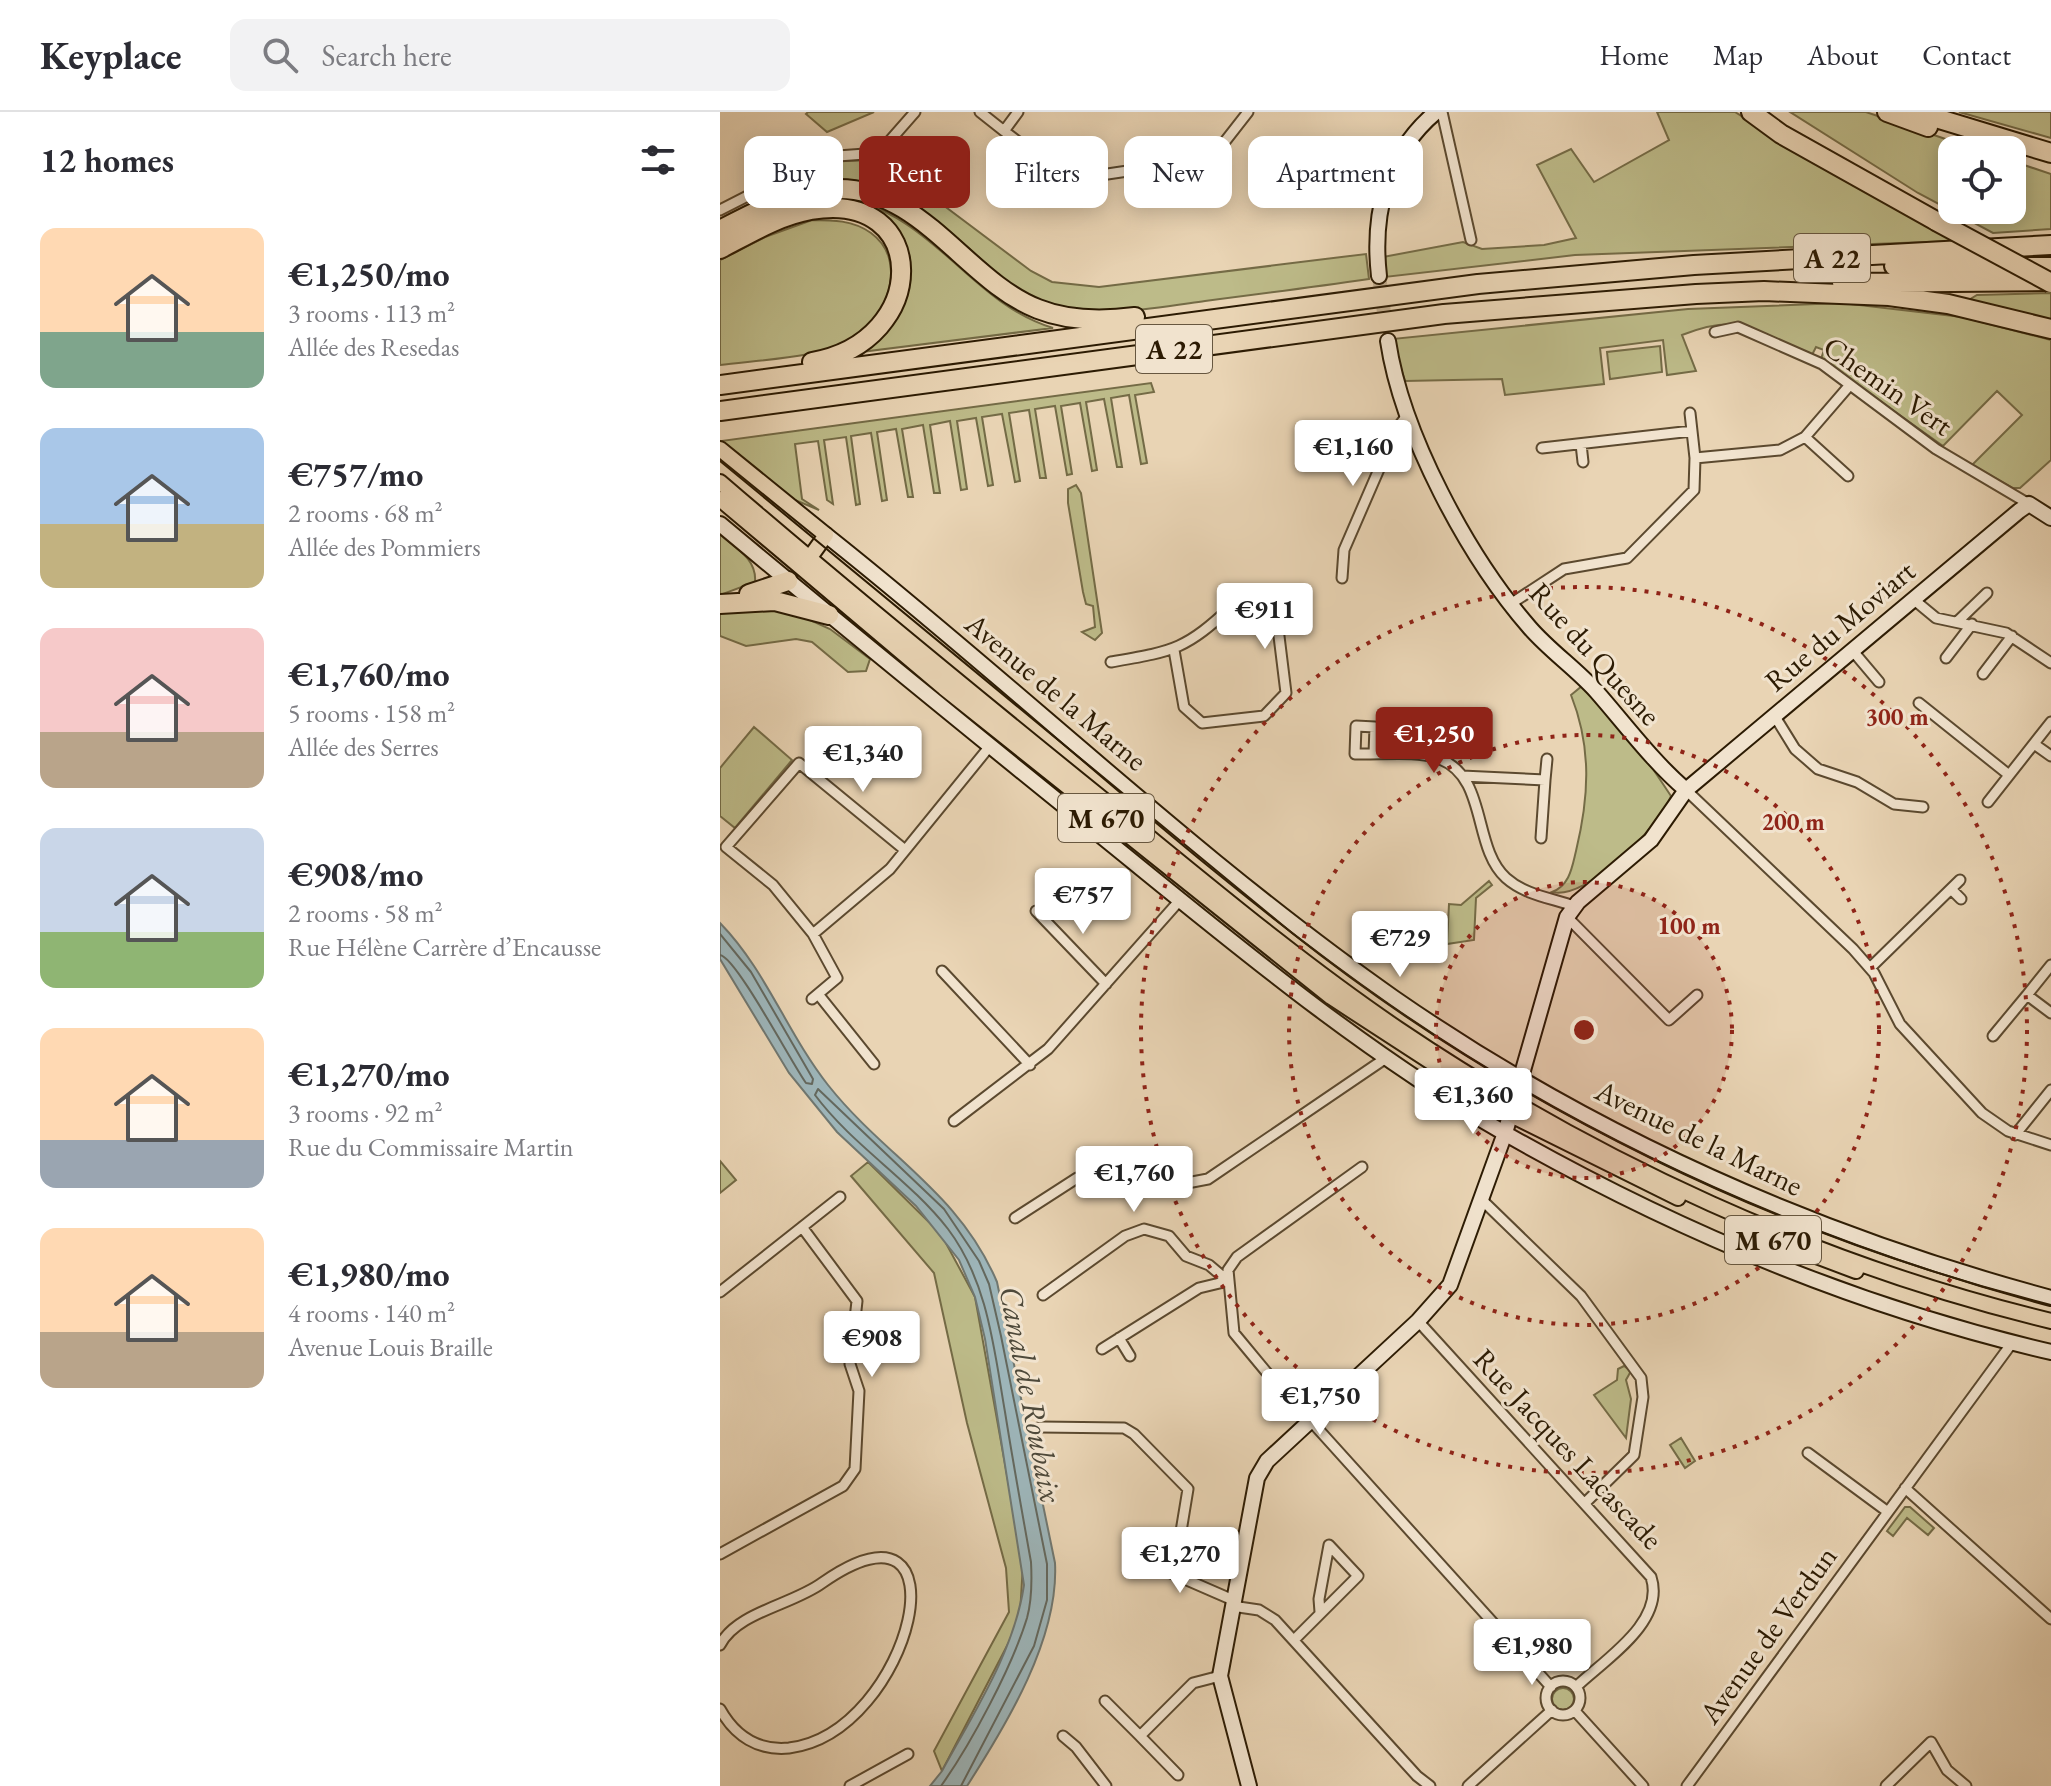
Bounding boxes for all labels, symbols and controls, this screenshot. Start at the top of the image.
search box [230,19,790,91]
text: Keyplace [40,31,182,80]
icon: search [258,33,302,77]
text: Search here [322,36,452,75]
text: Home [1599,37,1669,73]
text: Map [1713,37,1763,73]
text: About [1807,37,1878,73]
text: Contact [1922,37,2011,73]
chip: Buy [744,136,843,208]
chip: Rent [859,136,970,208]
chip: Filters [986,136,1108,208]
chip: New [1124,136,1232,208]
chip: Apartment [1248,136,1423,208]
map controls [1938,136,2026,224]
button: locate [1938,136,2026,224]
text: 12 homes [40,138,174,182]
icon: filters [636,138,680,182]
road number: A 22 [1794,234,1870,282]
text: €1,250/mo [288,252,450,296]
icon: home [104,260,200,356]
text: 3 rooms · 113 m² [288,296,455,330]
road number: A 22 [1136,325,1212,373]
street label: Chemin Vert [1816,327,1961,445]
text: Allée des Resedas [288,330,459,364]
pin: €1,160 [1288,420,1418,488]
text: €1,160 [1313,429,1393,463]
text: €757/mo [288,452,423,496]
icon: home [104,460,200,556]
text: 2 rooms · 68 m² [288,496,443,530]
text: Allée des Pommiers [288,530,481,564]
street label: Rue du Moviart [1756,551,1923,700]
street label: Rue du Quesne [1521,574,1670,733]
pin: €911 [1218,583,1312,651]
text: €911 [1235,592,1295,626]
street label: Avenue de la Marne [956,603,1155,779]
text: €1,760/mo [288,652,450,696]
icon: home [104,660,200,756]
text: 5 rooms · 158 m² [288,696,455,730]
text: 300 m [1865,701,1929,732]
pin: €1,250 [1369,707,1499,775]
text: €1,250 [1394,716,1474,750]
pin: €1,340 [798,726,928,794]
text: Allée des Serres [288,730,439,764]
text: €1,340 [823,735,903,769]
road number: M 670 [1058,794,1154,842]
text: 200 m [1761,806,1825,837]
text: €908/mo [288,852,423,896]
icon: home [104,860,200,956]
pin: €757 [1036,868,1130,936]
text: €757 [1053,877,1113,911]
text: 2 rooms · 58 m² [288,896,443,930]
text: 100 m [1657,910,1721,941]
pin: €729 [1353,911,1447,979]
text: €729 [1370,920,1430,954]
text: Rue Hélène Carrère d’Encausse [288,930,601,964]
centre of rings [1570,1016,1598,1044]
text: €1,270/mo [288,1052,450,1096]
icon: home [104,1060,200,1156]
pin: €1,360 [1408,1068,1538,1136]
street label: Avenue de la Marne [1588,1070,1809,1205]
text: €1,360 [1433,1077,1513,1111]
text: 3 rooms · 92 m² [288,1096,443,1130]
text: Rue du Commissaire Martin [288,1130,574,1164]
pin: €1,760 [1069,1146,1199,1214]
text: €1,760 [1094,1155,1174,1189]
road number: M 670 [1725,1216,1821,1264]
text: €1,980/mo [288,1252,450,1296]
icon: home [104,1260,200,1356]
water label: Canal de Roubaix [989,1282,1073,1506]
text: 4 rooms · 140 m² [288,1296,455,1330]
pin: €908 [825,1311,919,1379]
text: €908 [842,1320,902,1354]
text: Avenue Louis Braille [288,1330,493,1364]
street label: Rue Jacques Lacascade [1465,1340,1672,1557]
pin: €1,750 [1255,1369,1385,1437]
text: €1,750 [1280,1378,1360,1412]
pin: €1,270 [1115,1527,1245,1595]
text: €1,270 [1140,1536,1220,1570]
street label: Avenue de Verdun [1689,1538,1845,1732]
pin: €1,980 [1467,1619,1597,1687]
text: €1,980 [1492,1628,1572,1662]

